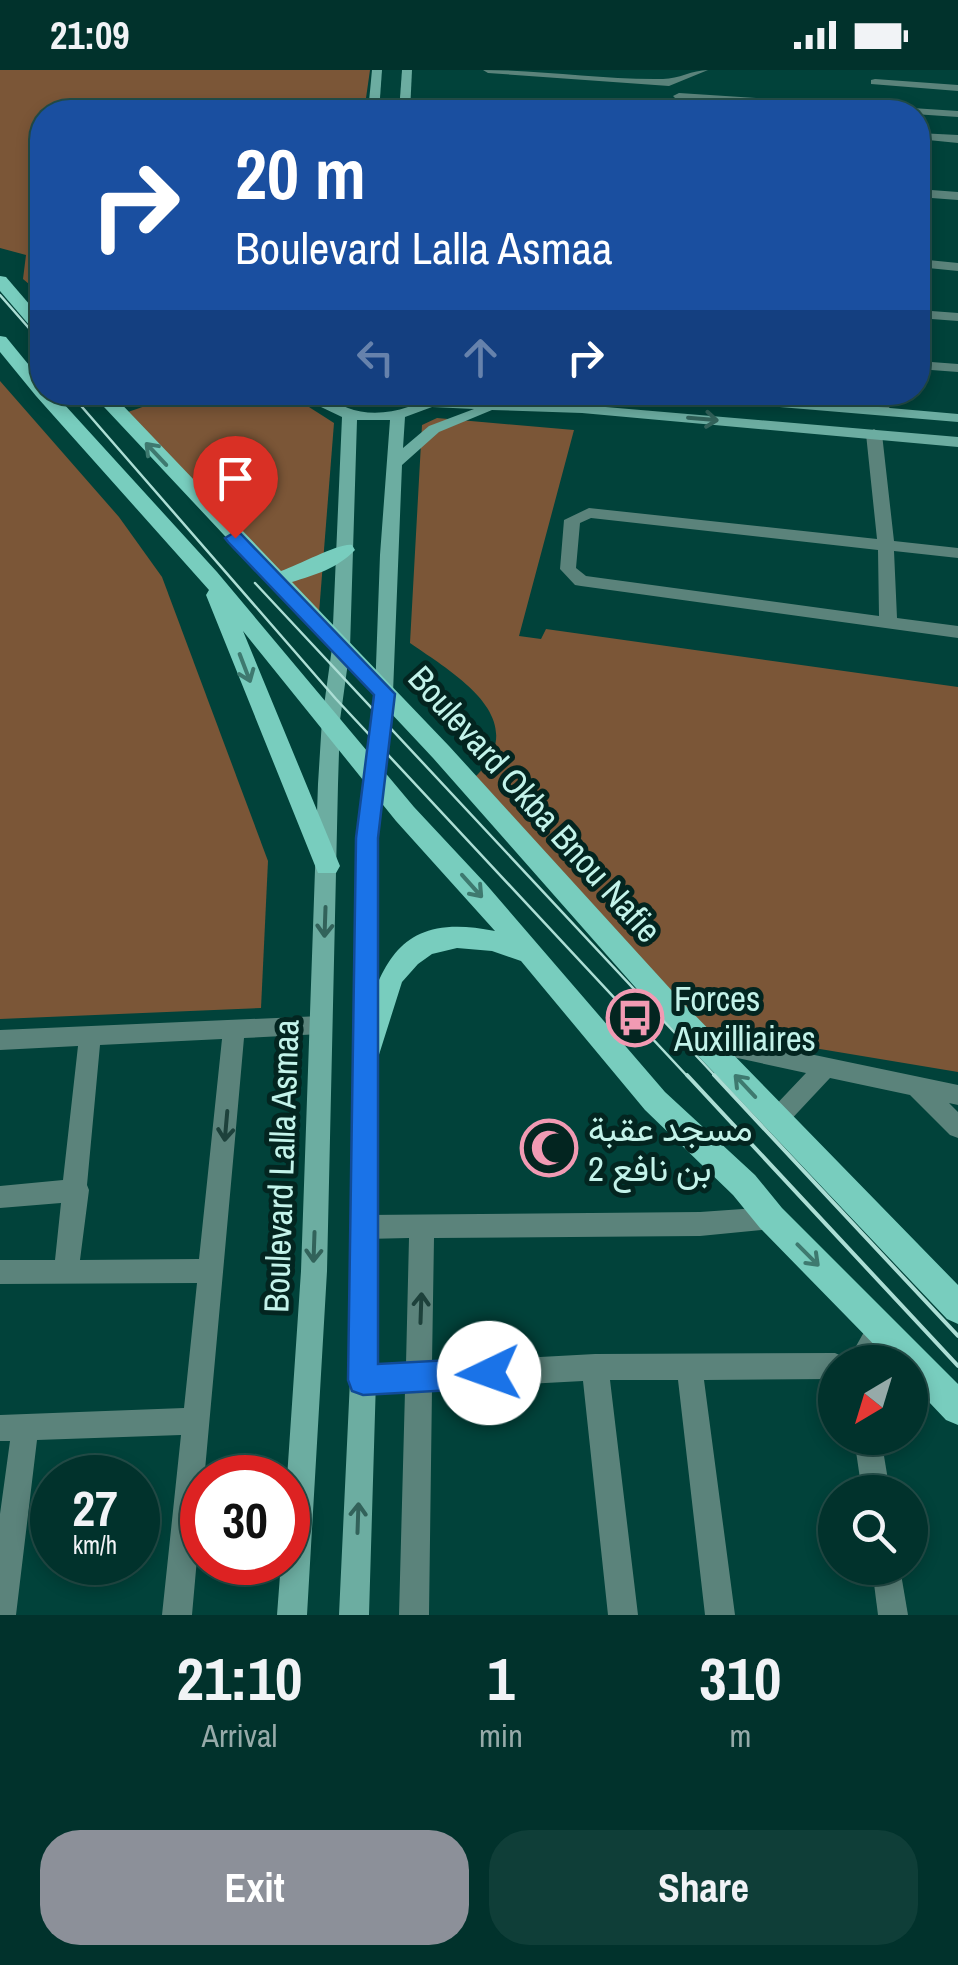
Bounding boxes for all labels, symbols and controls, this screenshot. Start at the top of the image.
text: 21:09 [50,10,130,61]
text: 20 m [235,127,366,221]
icon: right [70,140,200,270]
text: Boulevard Lalla Asmaa [235,217,612,278]
icon: left [348,330,403,385]
icon: ahead [453,330,508,385]
icon: right [558,330,613,385]
one-way arrow [687,409,719,428]
pin [193,436,278,539]
one-way arrow [144,442,168,466]
icon: arrive [208,451,263,506]
one-way arrow [237,651,255,682]
street label: Boulevard Okba Bnou Nafie [398,655,672,953]
one-way arrow [460,873,483,898]
one-way arrow [315,905,334,937]
place label: Forces Auxilliaires [673,975,816,1062]
bus stop icon: Forces Auxilliaires [605,988,665,1048]
street label: Boulevard Lalla Asmaa [252,1018,310,1314]
one-way arrow [733,1074,757,1098]
place label: مسجد عقبة بن نافع 2 [588,1105,753,1193]
one-way arrow [216,1110,235,1142]
mosque icon: مسجد عقبة بن نافع 2 [519,1118,579,1178]
one-way arrow [305,1230,324,1262]
one-way arrow [796,1242,820,1266]
one-way arrow [411,1292,430,1324]
position arrow [437,1321,541,1425]
north arrow [818,1345,928,1455]
map controls [818,1345,928,1585]
speed limit sign: 30 [180,1455,310,1585]
text: 27 [72,1474,118,1542]
button: search [818,1475,928,1585]
one-way arrow [349,1502,368,1534]
text: km/h [73,1528,117,1562]
text: 21:10 [177,1638,302,1719]
text: 1 [487,1638,515,1719]
text: 310 [699,1638,781,1719]
text: Arrival [202,1714,277,1757]
text: min [479,1714,523,1757]
text: m [729,1714,751,1757]
button: Exit [40,1830,469,1945]
button: Share [489,1830,918,1945]

